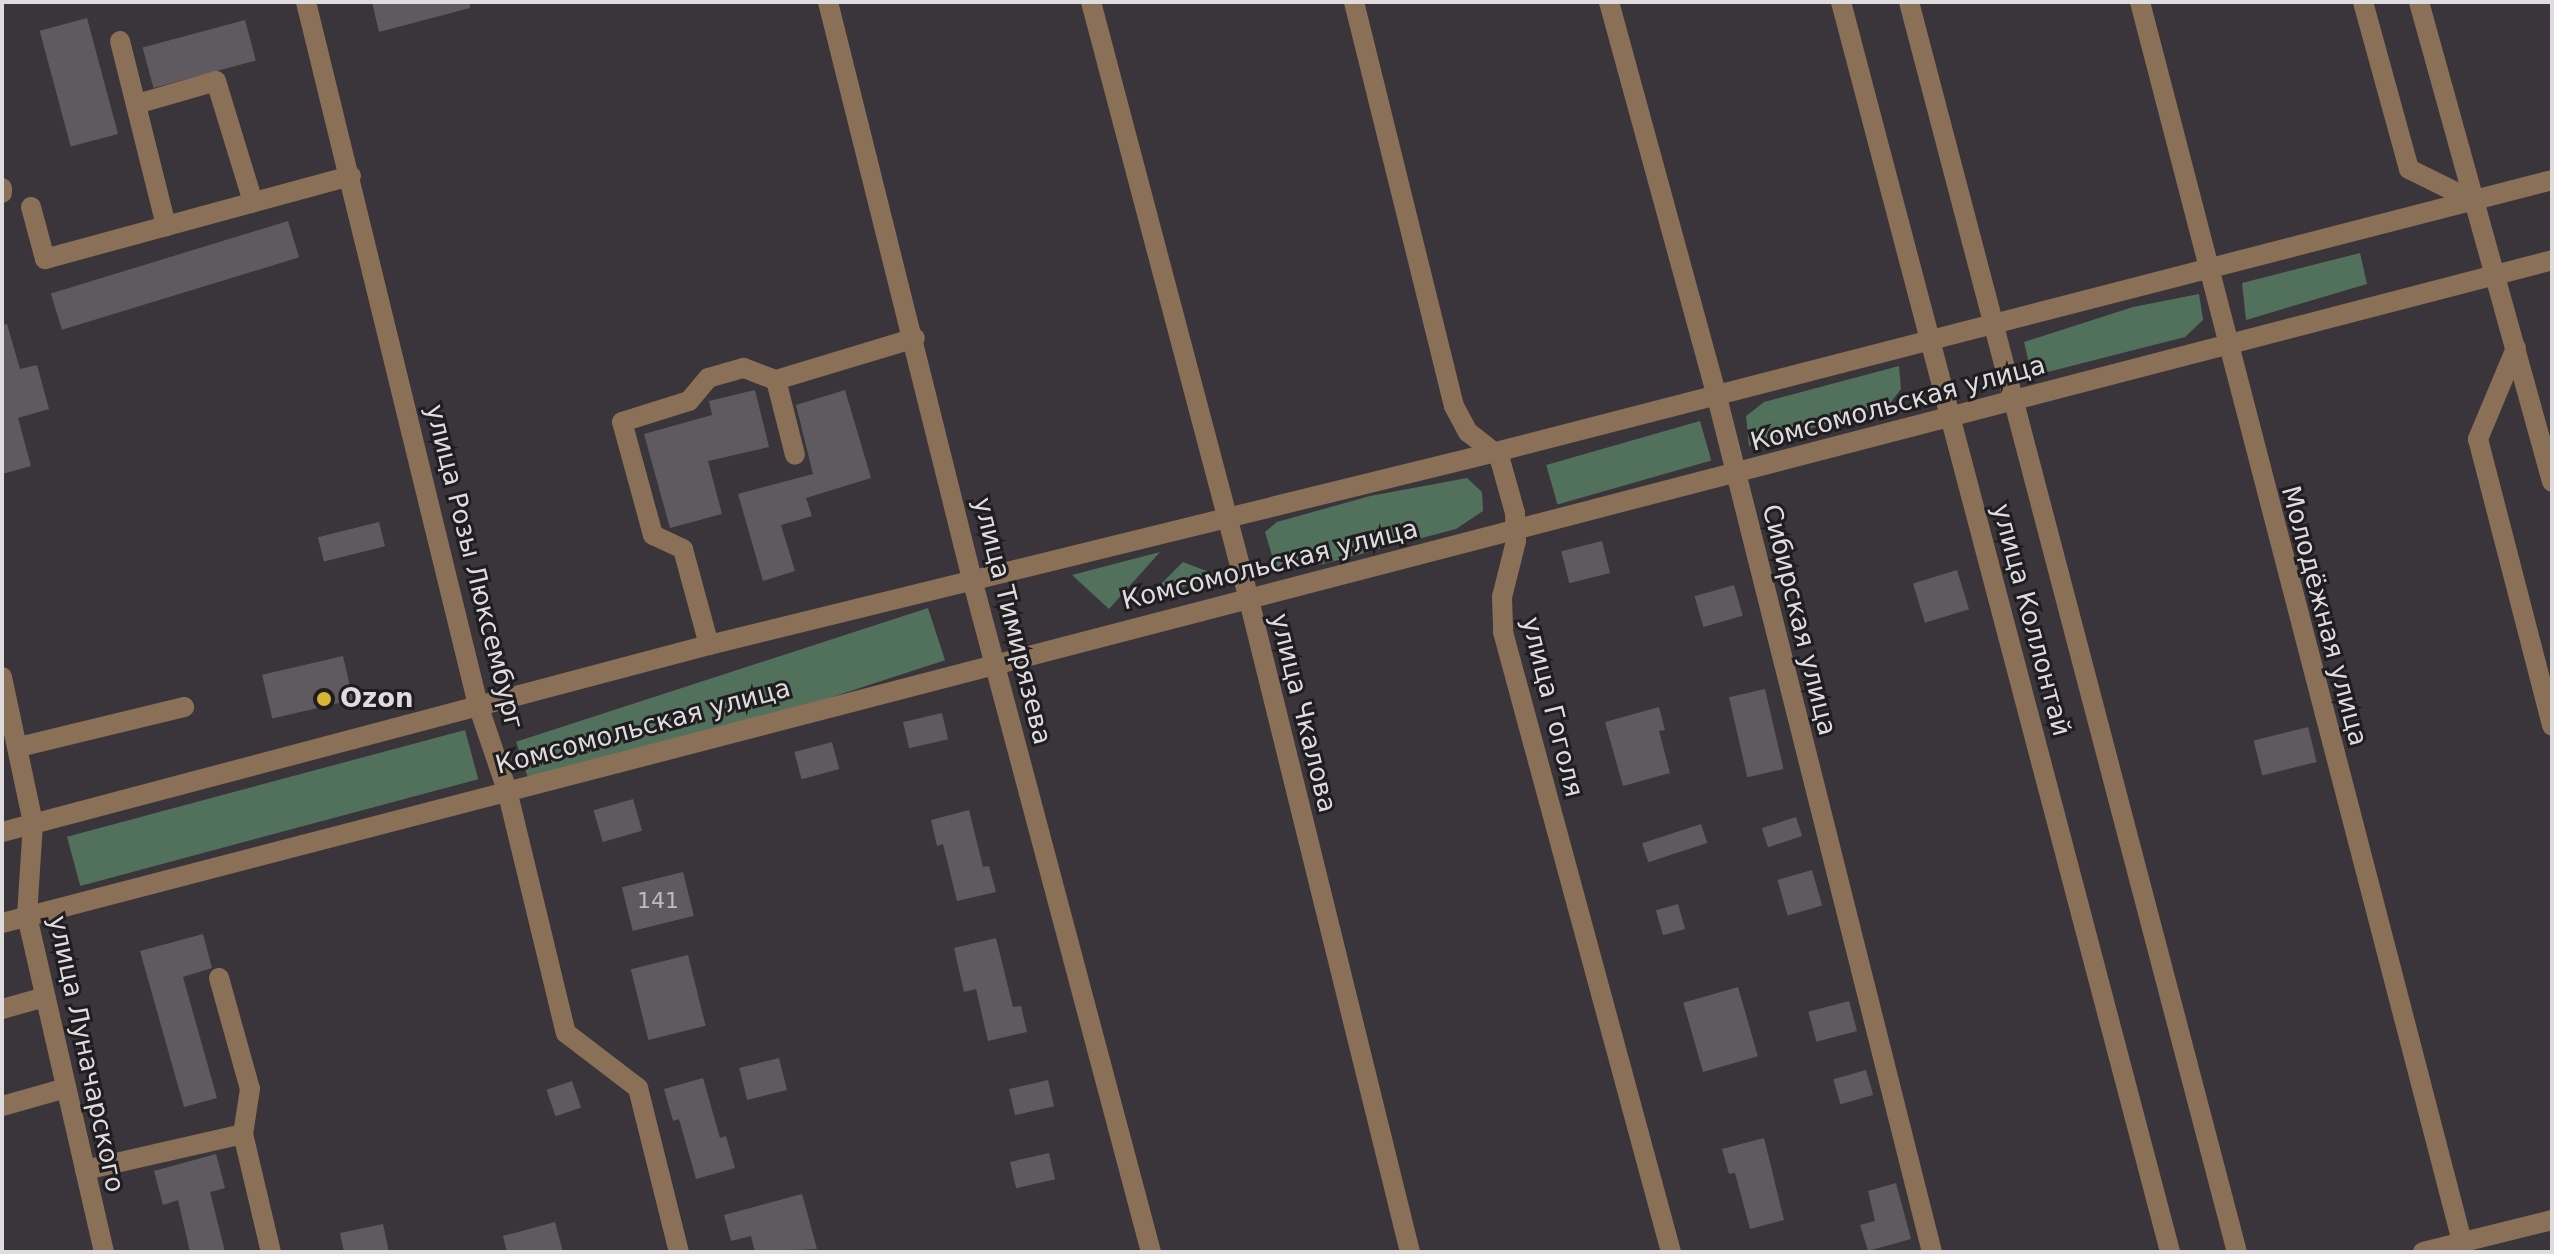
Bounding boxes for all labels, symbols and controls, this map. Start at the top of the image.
street label: Комсомольская улица [1747,350,2049,458]
street label: улица Розы Люксембург [419,401,529,733]
street label: Молодёжная улица [2274,483,2374,749]
street label: улица Тимирязева [966,494,1058,748]
street label: улица Коллонтай [1985,500,2077,740]
street label: Сибирская улица [1755,501,1843,739]
street label: Комсомольская улица [1119,513,1421,617]
street label: улица Чкалова [1263,610,1343,816]
street label: улица Гоголя [1515,614,1589,800]
street label: Комсомольская улица [492,673,794,781]
place label: Ozon [340,683,414,715]
marker: Ozon [315,690,333,708]
house number: 141 [637,888,679,914]
street label: улица Луначарского [41,913,131,1195]

